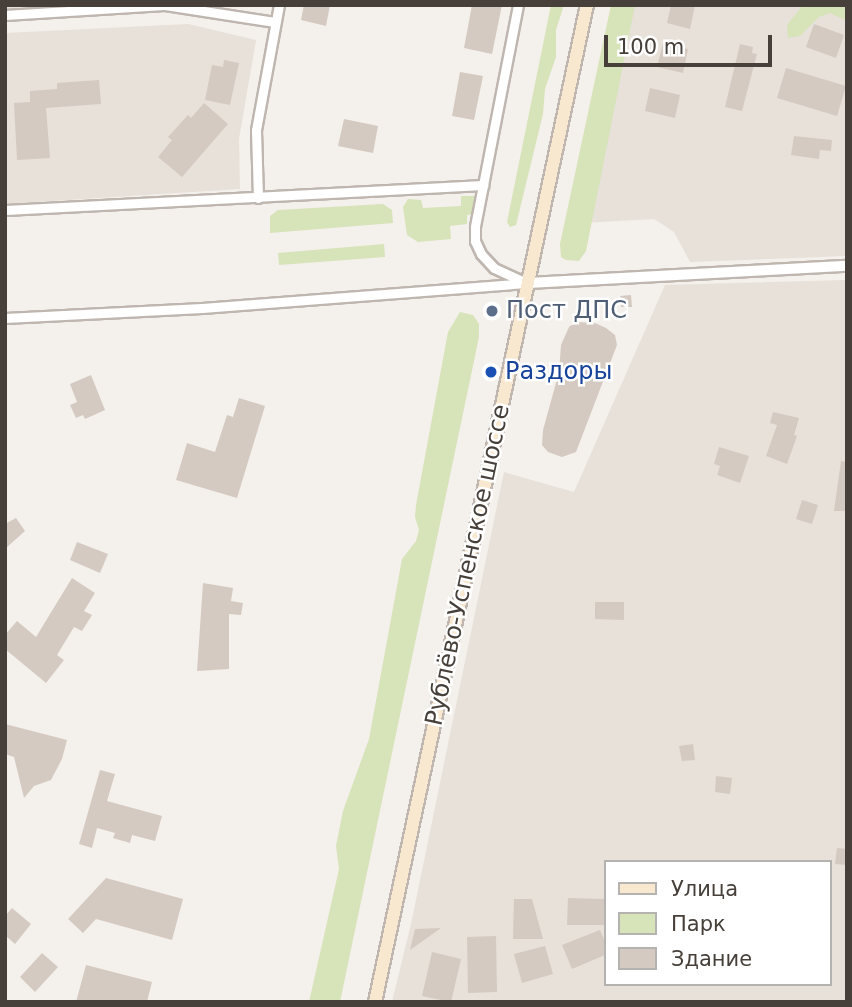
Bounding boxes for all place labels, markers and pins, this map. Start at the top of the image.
place label: Пост ДПС [506,297,627,325]
marker: Пост ДПС [484,303,500,319]
place label: Раздоры [505,358,612,386]
marker: Раздоры [483,364,499,380]

